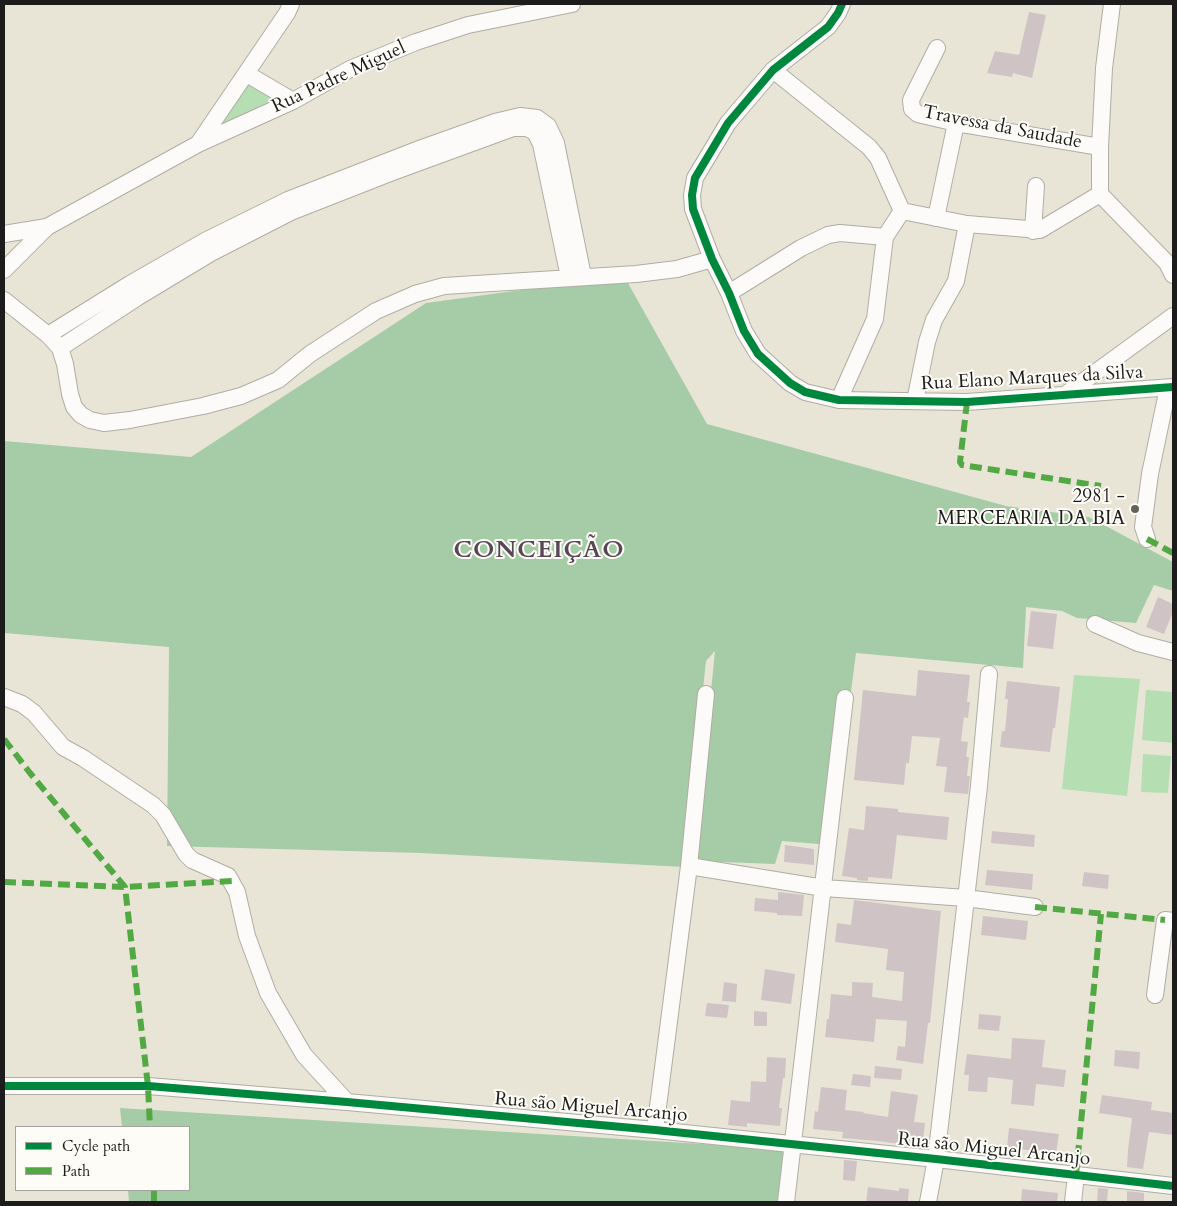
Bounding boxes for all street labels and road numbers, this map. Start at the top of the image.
street label: Rua Padre Miguel [269,37,409,119]
street label: Travessa da Saudade [920,101,1084,155]
street label: Rua Elano Marques da Silva [920,362,1144,396]
street label: Rua são Miguel Arcanjo [494,1088,688,1128]
street label: Rua são Miguel Arcanjo [897,1129,1091,1171]

